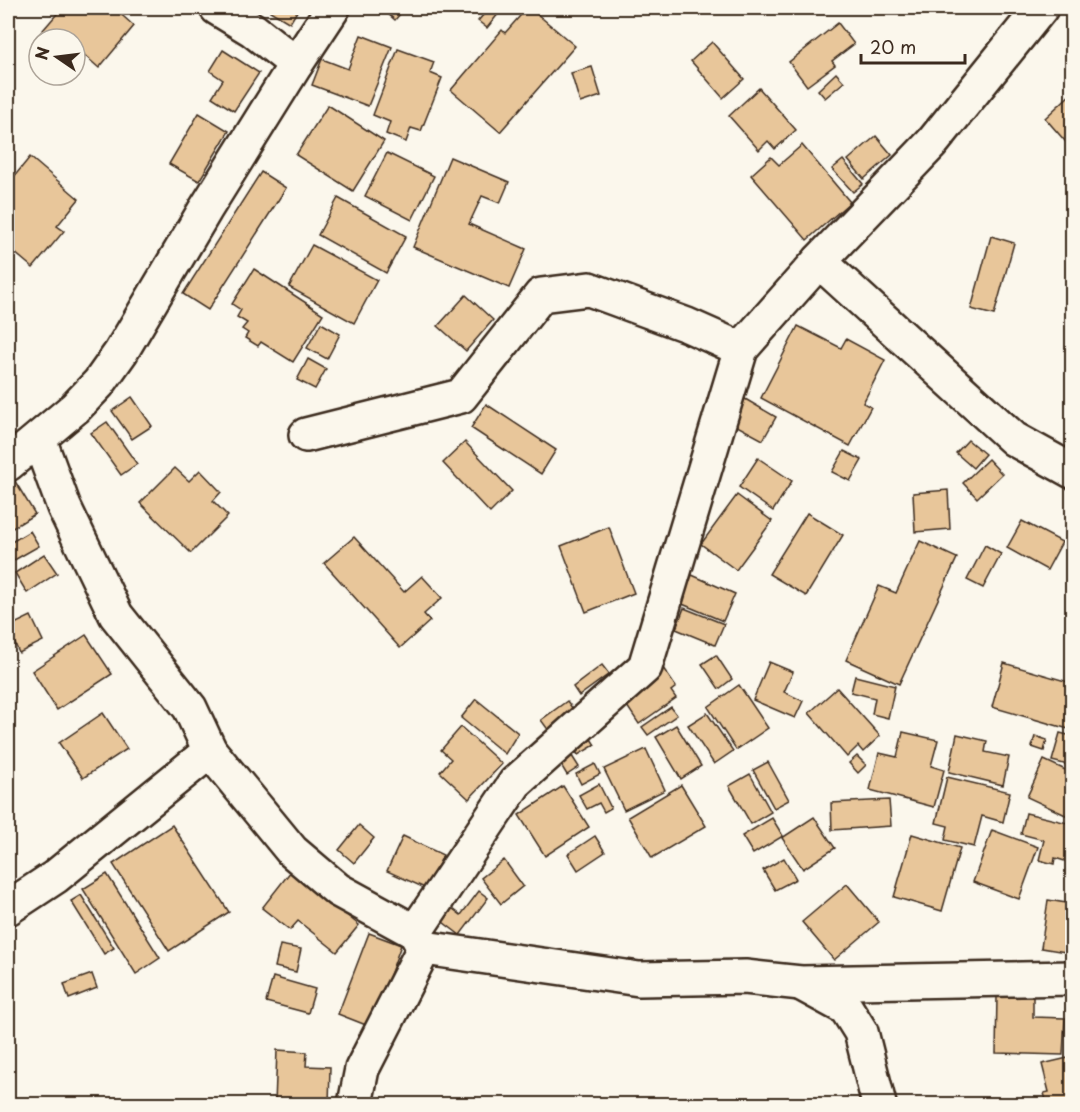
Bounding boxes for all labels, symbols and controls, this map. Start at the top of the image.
north arrow [27,27,87,87]
scale bar [861,27,964,65]
text: 20 m [870,33,916,60]
text: N [28,44,55,62]

